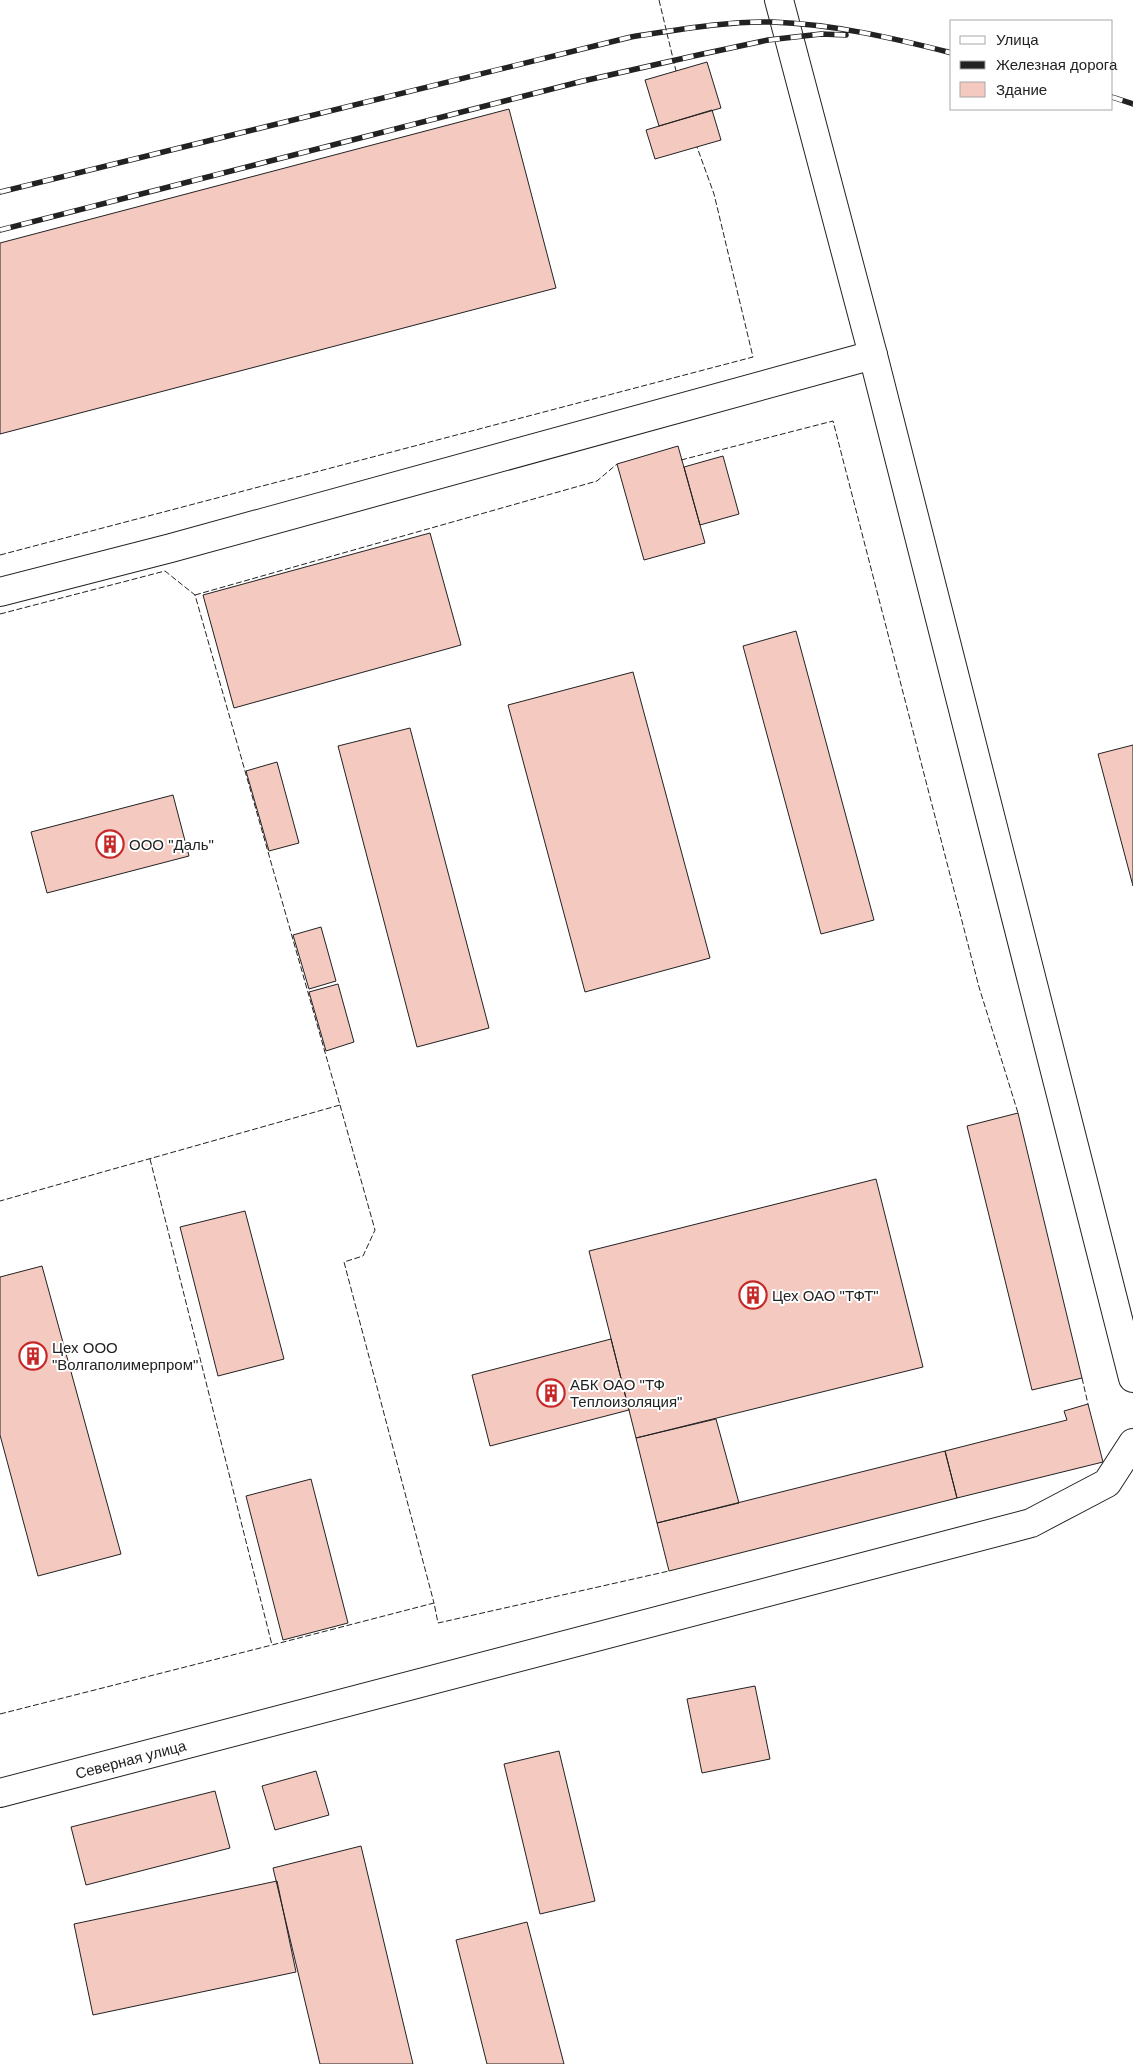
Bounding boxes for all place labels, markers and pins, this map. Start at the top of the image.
building icon: ООО "Даль" [95,829,125,859]
place label: ООО "Даль" [129,836,214,853]
building icon: Цех ОАО "ТФТ" [738,1280,768,1310]
place label: Цех ОАО "ТФТ" [772,1287,879,1304]
place label: Цех ООО "Волгаполимерпром" [52,1339,198,1373]
building icon: Цех ООО "Волгаполимерпром" [18,1341,48,1371]
place label: АБК ОАО "ТФ Теплоизоляция" [570,1376,682,1410]
building icon: АБК ОАО "ТФ Теплоизоляция" [536,1378,566,1408]

